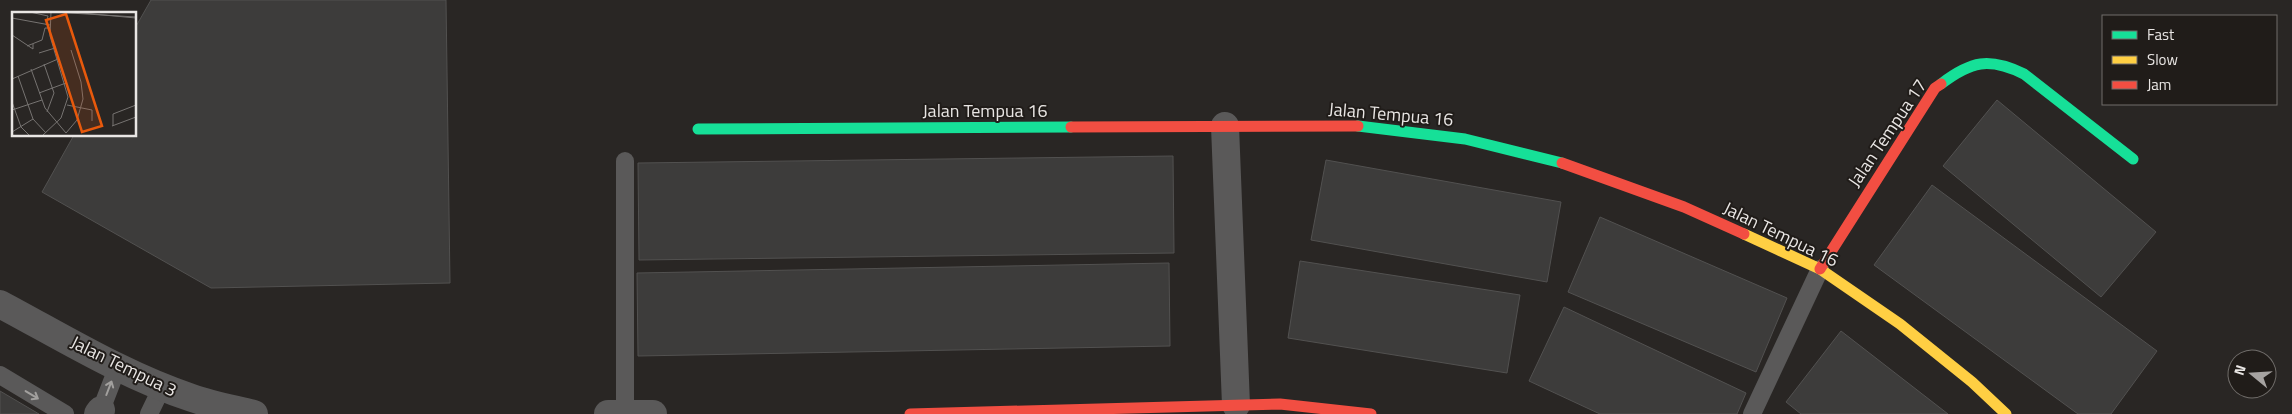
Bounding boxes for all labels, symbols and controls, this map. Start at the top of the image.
inset map [12,12,136,136]
legend [2102,15,2277,105]
text: Fast [2147,23,2175,46]
text: Slow [2147,48,2178,71]
text: Jam [2147,73,2171,96]
street label: Jalan Tempua 17 [1841,74,1933,192]
street label: Jalan Tempua 16 [1327,95,1455,133]
street label: Jalan Tempua 16 [922,97,1048,124]
street label: Jalan Tempua 16 [1719,194,1843,274]
street label: Jalan Tempua 3 [66,329,182,403]
north arrow [2227,349,2277,399]
text: N [2228,362,2251,378]
one-way arrow [105,381,114,396]
one-way arrow [25,390,39,400]

